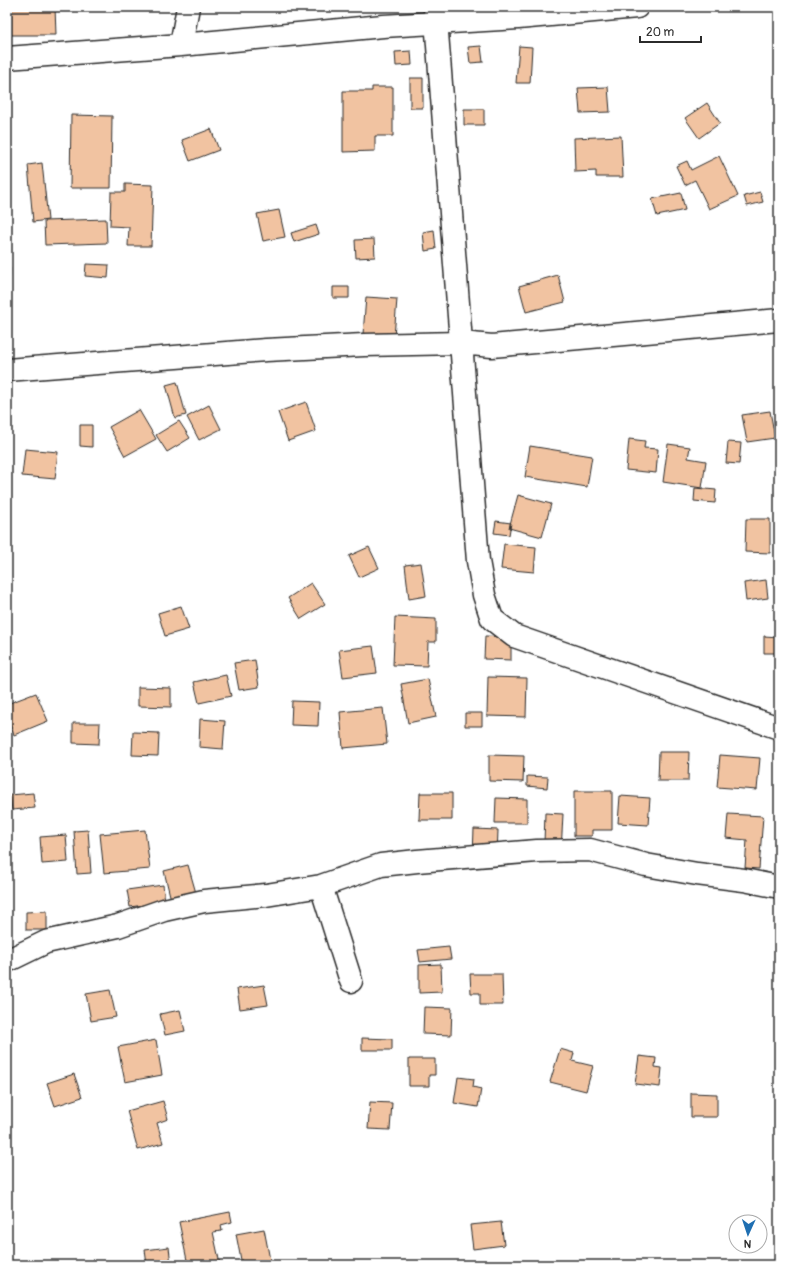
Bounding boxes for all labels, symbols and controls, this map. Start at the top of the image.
scale bar [640,18,701,44]
text: 20 m [646,25,675,40]
north arrow [728,1214,768,1254]
text: N [743,1237,752,1250]

